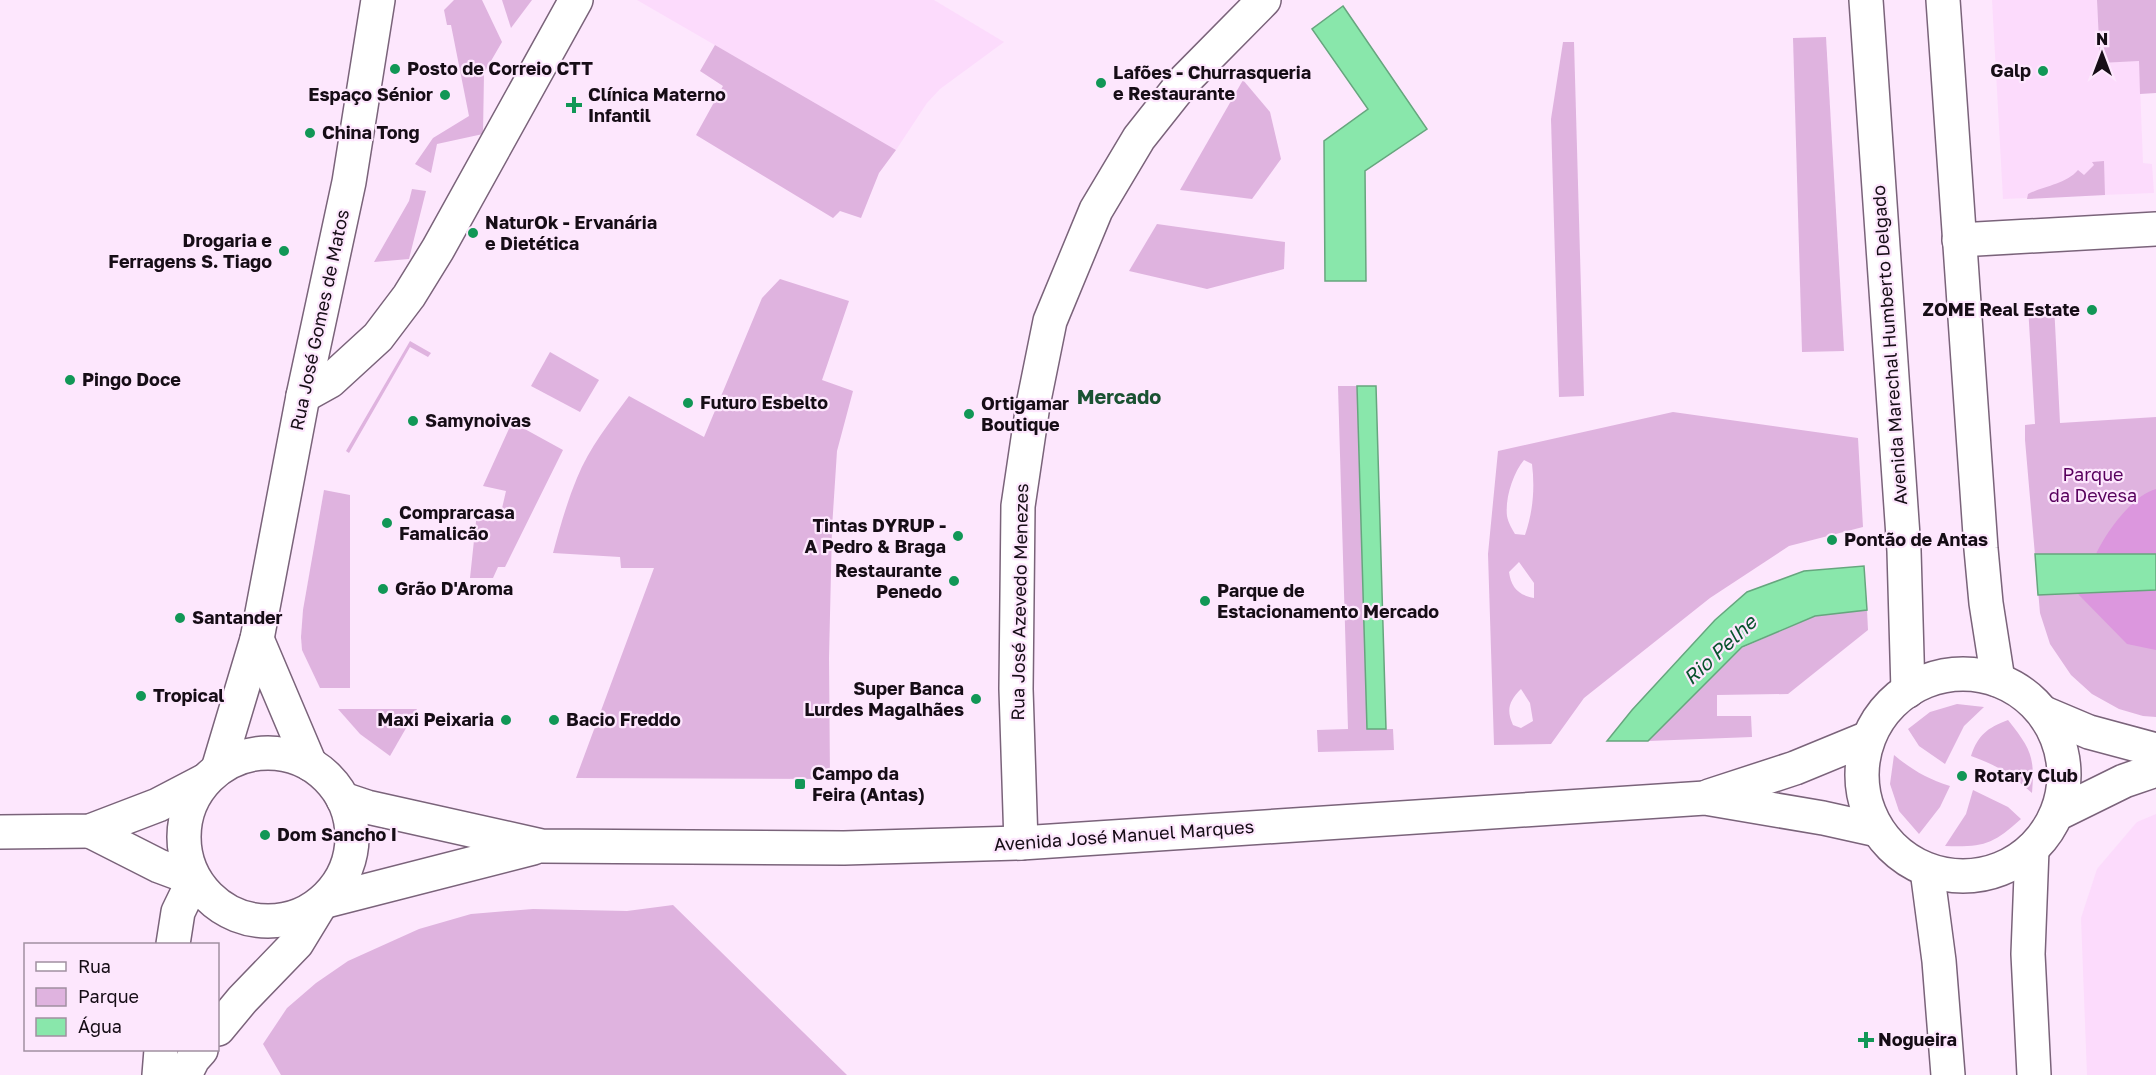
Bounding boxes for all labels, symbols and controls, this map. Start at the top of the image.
north arrow [2072,24,2132,84]
text: N [2096,29,2108,49]
place label: Posto de Correio CTT [407,57,593,79]
place label: Galp [1990,59,2031,81]
place label: Lafões - Churrasqueria e Restaurante [1113,61,1311,104]
marker: Posto de Correio CTT [388,62,402,76]
marker: Galp [2036,64,2050,78]
marker: Lafões - Churrasqueria e Restaurante [1094,76,1108,90]
place label: Espaço Sénior [308,83,433,105]
place label: Clínica Materno Infantil [588,83,726,126]
marker: Espaço Sénior [438,88,452,102]
marker: Clínica Materno Infantil [565,96,583,114]
place label: China Tong [322,121,419,143]
marker: China Tong [303,126,317,140]
street label: Avenida Marechal Humberto Delgado [1867,184,1911,506]
street label: Rua José Gomes de Matos [285,207,353,432]
place label: NaturOk - Ervanária e Dietética [485,211,657,254]
marker: NaturOk - Ervanária e Dietética [466,226,480,240]
place label: Drogaria e Ferragens S. Tiago [108,229,272,272]
marker: Drogaria e Ferragens S. Tiago [277,244,291,258]
place label: ZOME Real Estate [1923,298,2080,320]
marker: ZOME Real Estate [2085,303,2099,317]
place label: Pingo Doce [82,368,181,390]
marker: Pingo Doce [63,373,77,387]
district label: Mercado [1077,384,1161,408]
place label: Futuro Esbelto [700,391,828,413]
place label: Ortigamar Boutique [981,392,1069,435]
marker: Futuro Esbelto [681,396,695,410]
marker: Ortigamar Boutique [962,407,976,421]
place label: Samynoivas [425,409,531,431]
marker: Samynoivas [406,414,420,428]
park label: Parque da Devesa [2049,463,2137,506]
street label: Rua José Azevedo Menezes [1006,483,1032,721]
place label: Comprarcasa Famalicão [399,501,515,544]
place label: Tintas DYRUP - A Pedro & Braga [804,514,946,557]
marker: Comprarcasa Famalicão [380,516,394,530]
place label: Pontão de Antas [1844,528,1988,550]
marker: Tintas DYRUP - A Pedro & Braga [951,529,965,543]
marker: Pontão de Antas [1825,533,1839,547]
place label: Restaurante Penedo [835,559,942,602]
marker: Restaurante Penedo [947,574,961,588]
place label: Grão D'Aroma [395,577,513,599]
place label: Parque de Estacionamento Mercado [1217,579,1439,622]
marker: Grão D'Aroma [376,582,390,596]
marker: Parque de Estacionamento Mercado [1198,594,1212,608]
place label: Santander [192,606,283,628]
water label: Rio Pelhe [1678,609,1762,689]
marker: Santander [173,611,187,625]
place label: Super Banca Lurdes Magalhães [804,677,964,720]
place label: Tropical [153,684,224,706]
marker: Tropical [134,689,148,703]
marker: Super Banca Lurdes Magalhães [969,692,983,706]
place label: Maxi Peixaria [377,708,494,730]
place label: Bacio Freddo [566,708,681,730]
marker: Maxi Peixaria [499,713,513,727]
marker: Bacio Freddo [547,713,561,727]
place label: Campo da Feira (Antas) [812,762,925,805]
place label: Rotary Club [1974,764,2078,786]
marker: Rotary Club [1955,769,1969,783]
marker: Campo da Feira (Antas) [793,777,807,791]
street label: Avenida José Manuel Marques [993,815,1255,855]
place label: Dom Sancho I [277,823,397,845]
marker: Dom Sancho I [258,828,272,842]
legend [24,943,219,1051]
text: Rua [78,955,111,977]
text: Parque [78,985,139,1007]
text: Água [78,1015,122,1037]
place label: Nogueira [1878,1028,1957,1050]
marker: Nogueira [1859,1033,1873,1047]

